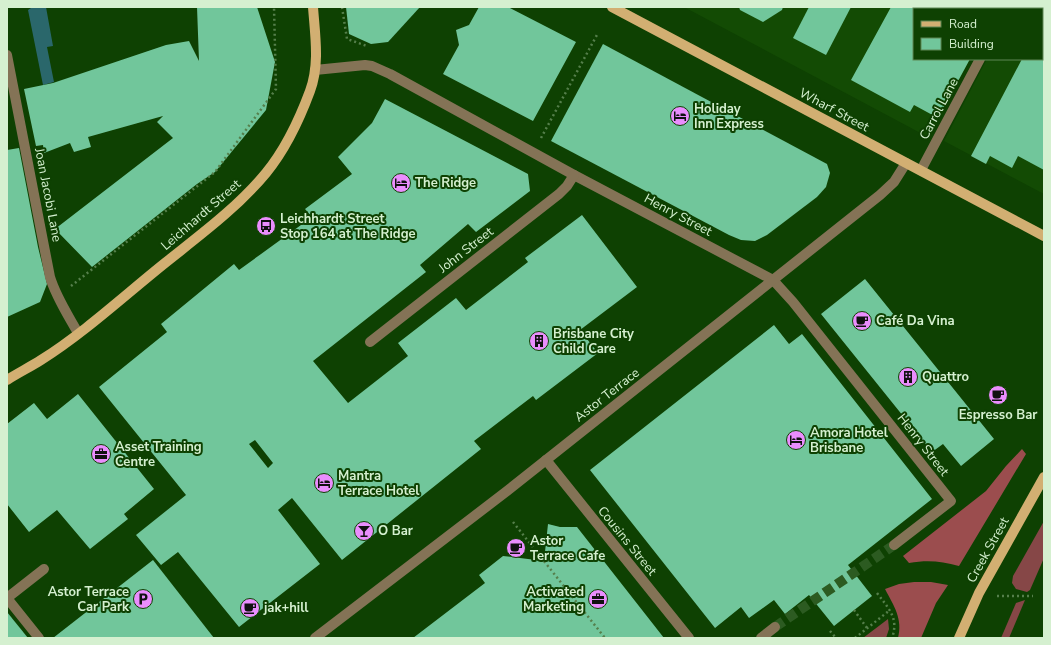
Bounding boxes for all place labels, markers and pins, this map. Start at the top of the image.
place label: Holiday Inn Express [694,100,764,133]
hotel icon: Holiday Inn Express [669,105,691,127]
hotel icon: The Ridge [390,172,412,194]
place label: The Ridge [415,174,476,192]
place label: Leichhardt Street Stop 164 at The Ridge [280,210,416,243]
bus stop icon: Leichhardt Street Stop 164 at The Ridge [255,215,277,237]
cafe icon: Café Da Vina [851,310,873,332]
place label: Café Da Vina [876,312,955,330]
place label: Brisbane City Child Care [553,325,634,358]
building icon: Brisbane City Child Care [528,330,550,352]
building icon: Quattro [897,366,919,388]
place label: Quattro [922,368,969,386]
cafe icon: Espresso Bar [987,384,1009,406]
place label: Espresso Bar [959,406,1038,424]
place label: Amora Hotel Brisbane [810,424,889,457]
hotel icon: Amora Hotel Brisbane [785,429,807,451]
place label: Asset Training Centre [115,438,202,471]
office icon: Asset Training Centre [90,443,112,465]
place label: Mantra Terrace Hotel [338,467,420,500]
hotel icon: Mantra Terrace Hotel [313,472,335,494]
bar icon: O Bar [353,520,375,542]
place label: O Bar [378,522,414,540]
place label: Astor Terrace Cafe [530,532,605,565]
cafe icon: Astor Terrace Cafe [505,537,527,559]
place label: Astor Terrace Car Park [48,583,130,616]
place label: Activated Marketing [523,583,584,616]
parking icon: Astor Terrace Car Park [132,588,154,610]
office icon: Activated Marketing [587,588,609,610]
cafe icon: jak+hill [239,597,261,619]
place label: jak+hill [263,599,309,617]

